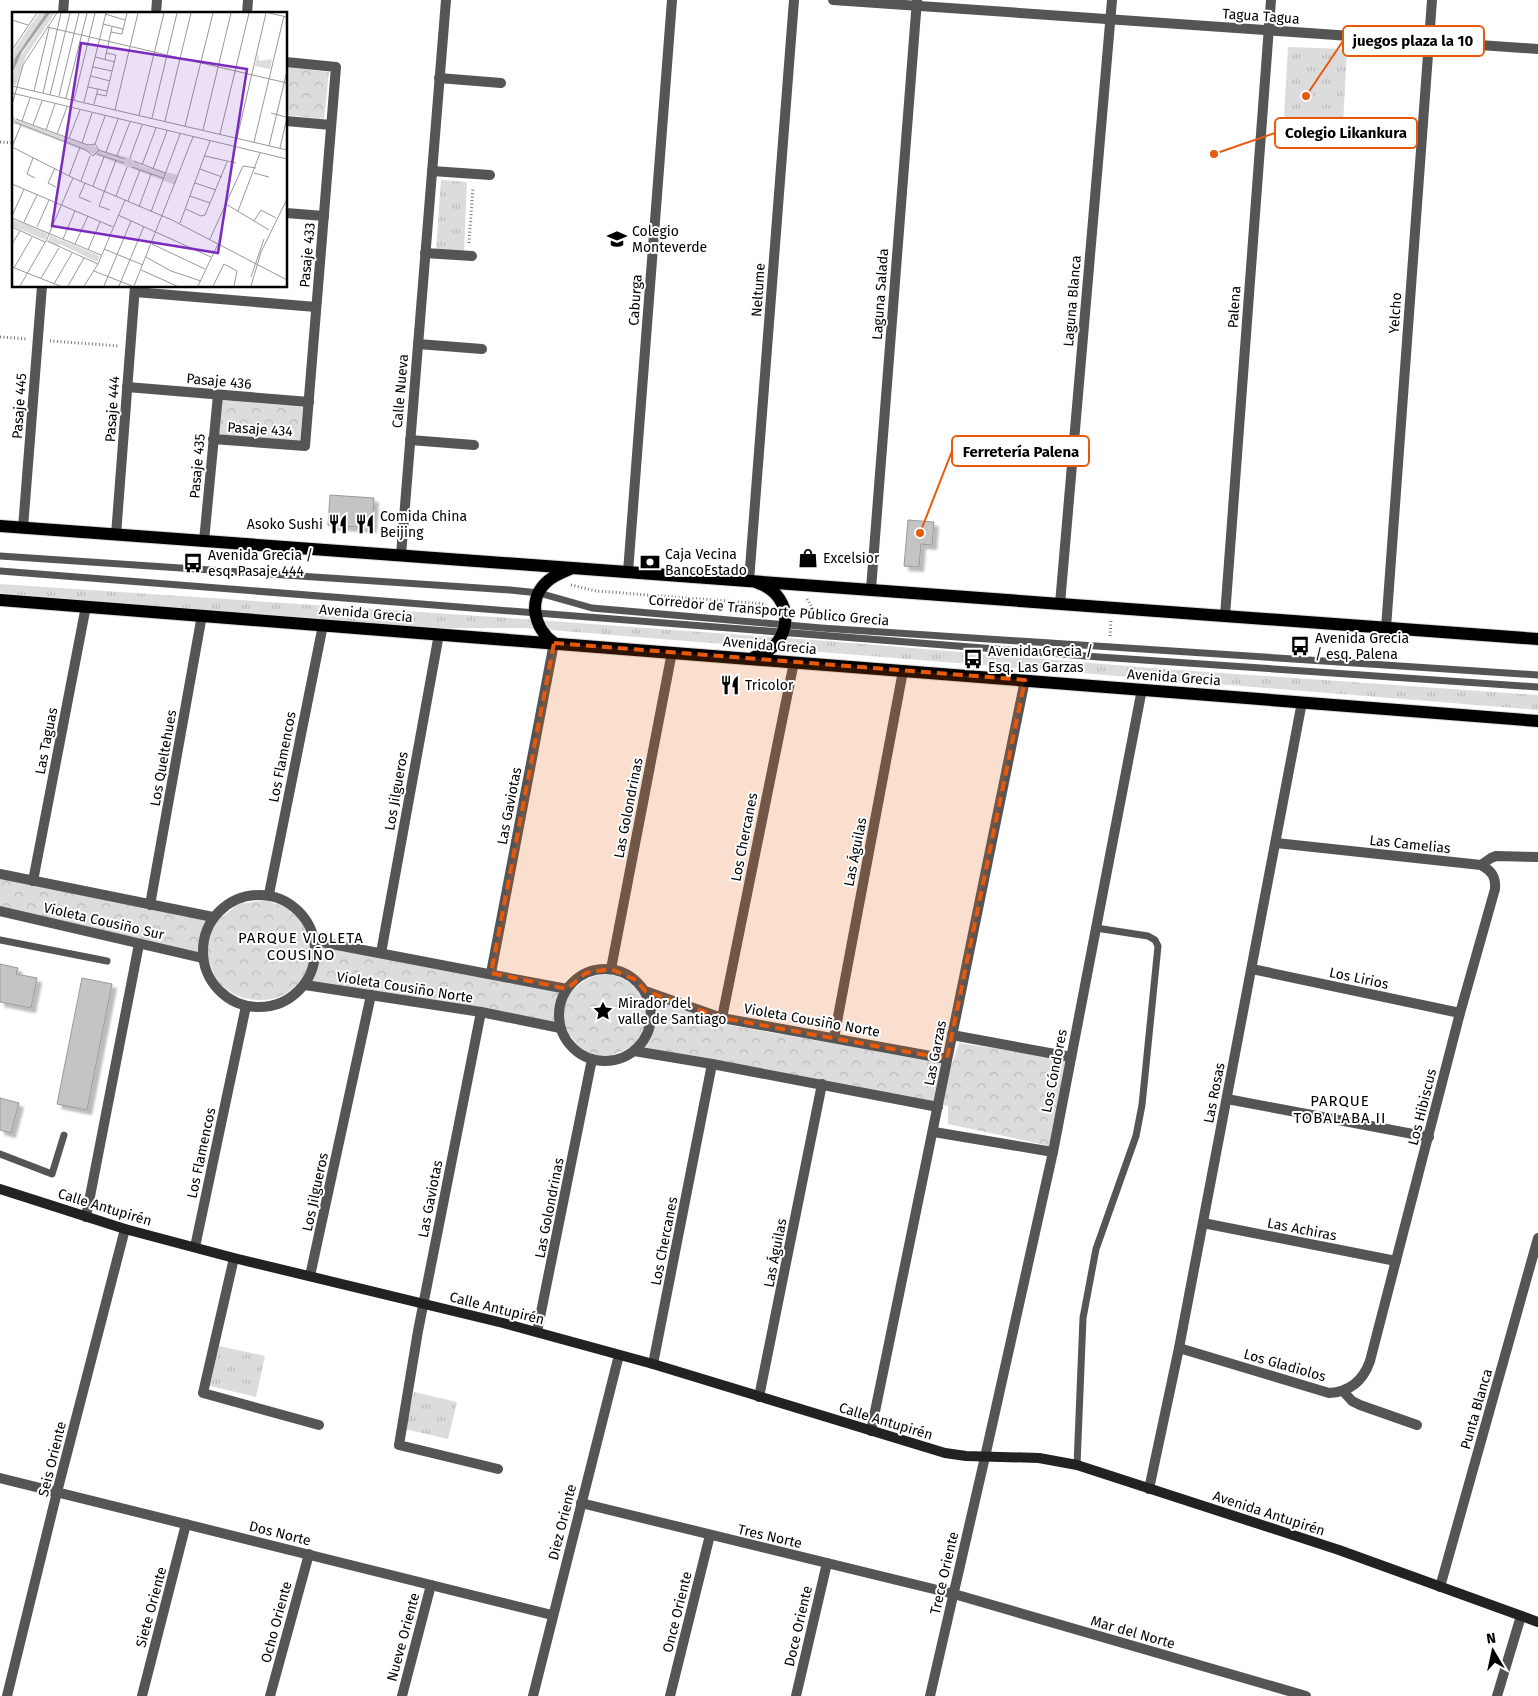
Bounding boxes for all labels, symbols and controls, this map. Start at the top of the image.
street label: Tagua Tagua [1222,5,1300,28]
inset map [12,12,288,288]
callout: juegos plaza la 10 [1343,26,1484,56]
text: juegos plaza la 10 [1352,32,1473,50]
callout: Colegio Likankura [1275,118,1417,148]
text: Colegio Likankura [1285,124,1407,142]
street label: Pasaje 433 [296,222,319,288]
place label: Colegio Monteverde [632,223,707,256]
school or university icon: Colegio Monteverde [606,228,628,250]
street label: Laguna Salada [869,248,892,340]
street label: Laguna Blanca [1060,255,1085,347]
street label: Neltume [748,262,769,318]
street label: Caburga [625,274,646,326]
street label: Palena [1225,285,1244,329]
street label: Yelcho [1386,292,1405,334]
street label: Calle Nueva [389,353,412,429]
street label: Pasaje 436 [186,370,252,393]
street label: Pasaje 445 [9,373,30,439]
street label: Pasaje 444 [102,375,123,443]
street label: Pasaje 434 [227,419,294,440]
street label: Pasaje 435 [186,433,209,499]
callout: Ferretería Palena [952,436,1089,466]
text: Ferretería Palena [963,443,1079,461]
place label: Comida China Beijing [380,508,467,541]
restaurant icon: Asoko Sushi [327,513,349,535]
restaurant icon: Comida China Beijing [354,513,376,535]
place label: Asoko Sushi [247,516,323,533]
place label: Caja Vecina BancoEstado [665,546,747,579]
place label: Avenida Grecia / esq. Pasaje 444 [208,547,313,580]
shop icon: Excelsior [797,547,819,569]
place label: Excelsior [823,550,880,567]
bank icon: Caja Vecina BancoEstado [639,551,661,573]
bus stop icon: Avenida Grecia / esq. Pasaje 444 [182,552,204,574]
street label: Corredor de Transporte Público Grecia [648,592,890,629]
street label: Avenida Grecia [318,601,414,626]
place label: Avenida Grecia / esq. Palena [1315,630,1409,663]
street label: Avenida Grecia [722,633,818,658]
bus stop icon: Avenida Grecia / esq. Palena [1289,635,1311,657]
place label: Avenida Grecia / Esq. Las Garzas [988,643,1093,676]
bus stop icon: Avenida Grecia / Esq. Las Garzas [962,648,984,670]
street label: Avenida Grecia [1126,666,1221,689]
restaurant icon: Tricolor [719,674,741,696]
place label: Tricolor [745,677,794,694]
street label: Las Taguas [32,706,61,776]
street label: Los Queltehues [147,708,180,808]
street label: Los Flamencos [265,710,300,804]
street label: Los Jilgueros [381,750,412,832]
street label: Las Golondrinas [610,756,647,860]
street label: Las Gaviotas [494,765,525,846]
street label: Los Chercanes [728,791,762,883]
street label: Las Águilas [839,816,871,888]
street label: Las Camelias [1368,832,1452,857]
street label: Violeta Cousiño Sur [42,899,167,944]
district label: PARQUE VIOLETA COUSIÑO [238,929,364,964]
street label: Los Lirios [1328,964,1390,993]
street label: Violeta Cousiño Norte [335,968,474,1007]
place label: Mirador del valle de Santiago [618,995,727,1028]
place icon: Mirador del valle de Santiago [592,1000,614,1022]
street label: Violeta Cousiño Norte [743,1000,881,1041]
street label: Las Garzas [921,1019,950,1087]
street label: Los Cóndores [1038,1027,1071,1114]
street label: Las Rosas [1200,1061,1229,1125]
street label: Los Hibiscus [1405,1067,1440,1147]
district label: PARQUE TOBALABA II [1294,1092,1386,1127]
street label: Los Flamencos [184,1106,220,1200]
street label: Los Jilgueros [299,1151,332,1233]
street label: Las Golondrinas [531,1156,568,1260]
street label: Las Gaviotas [415,1158,446,1239]
street label: Calle Antupirén [56,1185,154,1230]
street label: Los Chercanes [648,1195,682,1287]
street label: Las Achiras [1266,1214,1339,1245]
street label: Las Águilas [759,1217,791,1289]
street label: Calle Antupirén [448,1288,546,1328]
street label: Los Gladiolos [1242,1346,1328,1385]
street label: Punta Blanca [1457,1367,1496,1451]
street label: Calle Antupirén [837,1399,935,1444]
street label: Seis Oriente [35,1420,70,1498]
street label: Diez Oriente [545,1482,580,1562]
street label: Avenida Antupirén [1211,1487,1327,1540]
street label: Dos Norte [247,1518,313,1549]
street label: Tres Norte [736,1521,804,1552]
street label: Trece Oriente [927,1530,962,1616]
street label: Siete Oriente [133,1565,170,1649]
street label: Once Oriente [659,1570,696,1654]
street label: Ocho Oriente [257,1579,296,1665]
street label: Doce Oriente [781,1584,816,1668]
street label: Nueve Oriente [384,1591,423,1683]
street label: Mar del Norte [1089,1612,1177,1653]
north arrow [1468,1626,1518,1676]
text: N [1485,1630,1497,1648]

